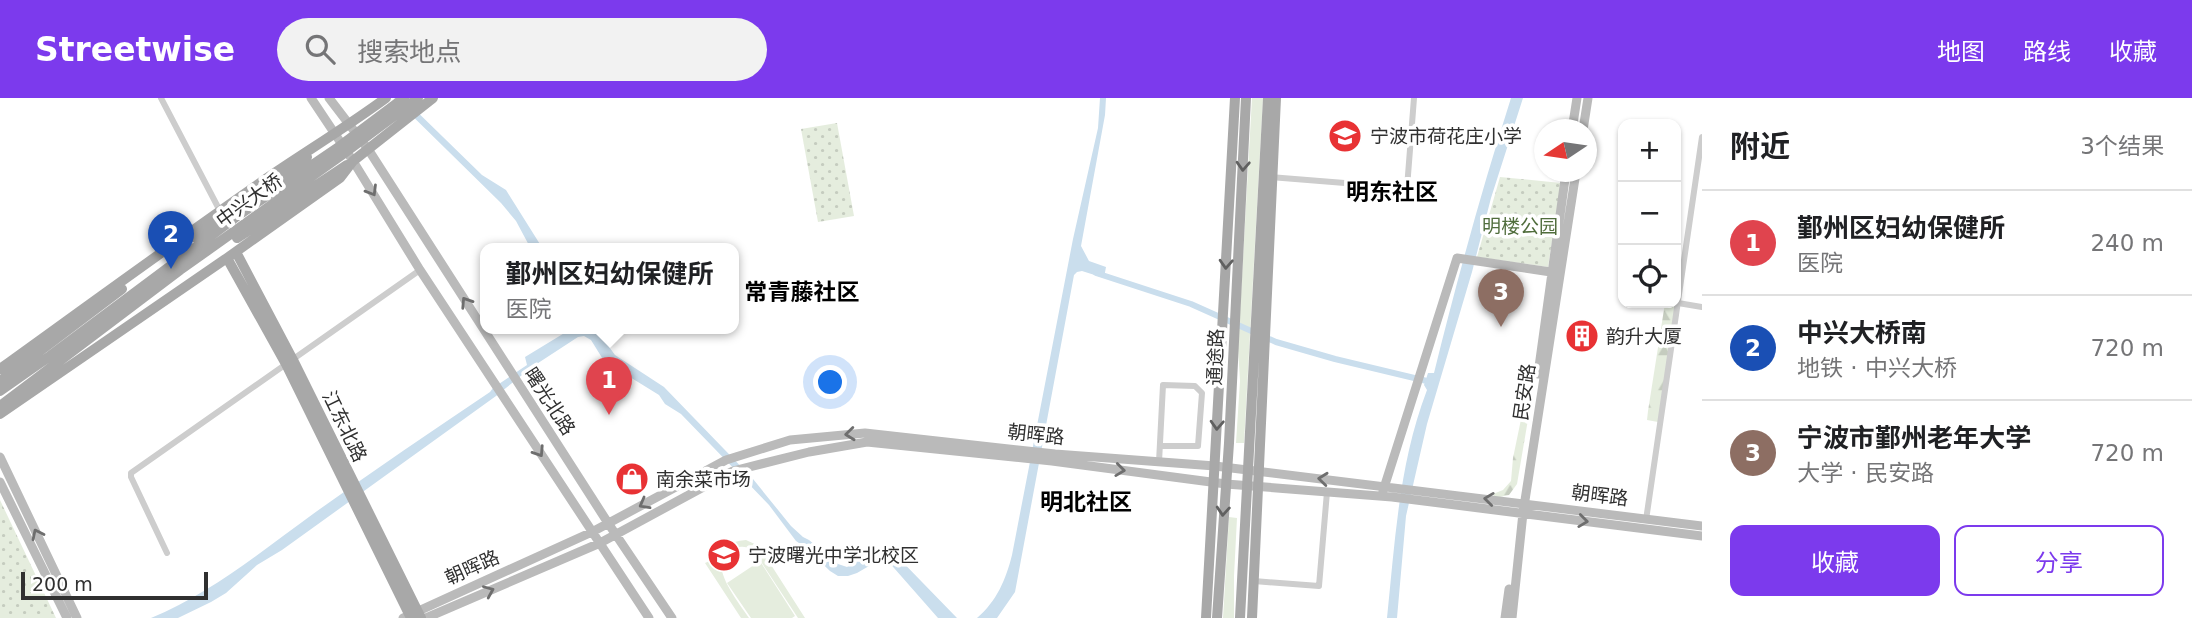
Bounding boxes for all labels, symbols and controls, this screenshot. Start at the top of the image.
search box [277,18,767,81]
text: Streetwise [35,30,235,69]
icon: search [301,30,339,68]
text: 搜索地点 [357,37,461,67]
text: 地图 [1937,38,1985,66]
text: 路线 [2023,38,2071,66]
text: 收藏 [2109,38,2157,66]
school or university icon: 宁波市荷花庄小学 [1326,117,1364,155]
north arrow [1534,119,1597,182]
map controls [1618,119,1681,308]
button: + [1618,119,1681,182]
place label: 宁波市荷花庄小学 [1370,125,1522,147]
text: 附近 [1730,129,1790,164]
text: 3个结果 [2080,133,2164,159]
one-way arrow [1235,161,1250,172]
street label: 中兴大桥 [212,169,286,231]
district label: 明东社区 [1346,179,1438,205]
button: − [1618,182,1681,245]
one-way arrow [363,183,376,196]
pin: 2 [148,211,194,269]
text: 鄞州区妇幼保健所 [1797,213,2005,243]
park label: 明楼公园 [1482,215,1558,237]
text: 1 [1745,230,1761,256]
text: 240 m [2090,230,2164,256]
popup [480,243,739,334]
button: locate [1618,245,1681,308]
text: 医院 [1797,250,1843,276]
text: 鄞州区妇幼保健所 [505,259,714,289]
one-way arrow [1219,259,1234,270]
pin: 3 [1478,269,1524,327]
district label: 常青藤社区 [745,279,860,305]
text: 医院 [505,296,551,322]
one-way arrow [462,297,475,310]
building icon: 韵升大厦 [1563,317,1601,355]
text: 中兴大桥南 [1797,318,1927,348]
place label: 韵升大厦 [1606,325,1682,347]
street label: 通途路 [1203,328,1227,386]
text: 2 [1745,335,1761,361]
text: 720 m [2090,335,2164,361]
text: 地铁 · 中兴大桥 [1797,355,1957,381]
pin: 1 [586,357,632,415]
street label: 民安路 [1509,362,1539,422]
street label: 曙光北路 [520,363,580,439]
your location [813,365,847,399]
street label: 江东北路 [318,387,372,465]
street label: 朝晖路 [1006,420,1066,448]
one-way arrow [1210,420,1225,431]
text: 宁波市鄞州老年大学 [1797,423,2031,453]
one-way arrow [844,426,855,441]
text: 3 [1745,440,1761,466]
text: 720 m [2090,440,2164,466]
one-way arrow [531,444,544,457]
shop icon: 南余菜市场 [613,460,651,498]
text: 大学 · 民安路 [1797,460,1934,486]
one-way arrow [1114,462,1126,477]
place label: 南余菜市场 [656,468,751,490]
one-way arrow [1317,472,1329,487]
street label: 朝晖路 [1570,481,1630,509]
district label: 明北社区 [1040,489,1132,515]
one-way arrow [1483,491,1494,506]
one-way arrow [639,496,652,509]
one-way arrow [1216,506,1231,517]
one-way arrow [1577,513,1589,528]
button: 收藏 [1730,525,1940,596]
button: 分享 [1954,525,2164,596]
one-way arrow [32,529,46,541]
school or university icon: 宁波曙光中学北校区 [705,536,743,574]
place label: 宁波曙光中学北校区 [748,544,919,566]
street label: 朝晖路 [441,545,503,589]
scale bar [21,569,208,601]
text: 200 m [32,573,93,595]
one-way arrow [481,585,494,599]

